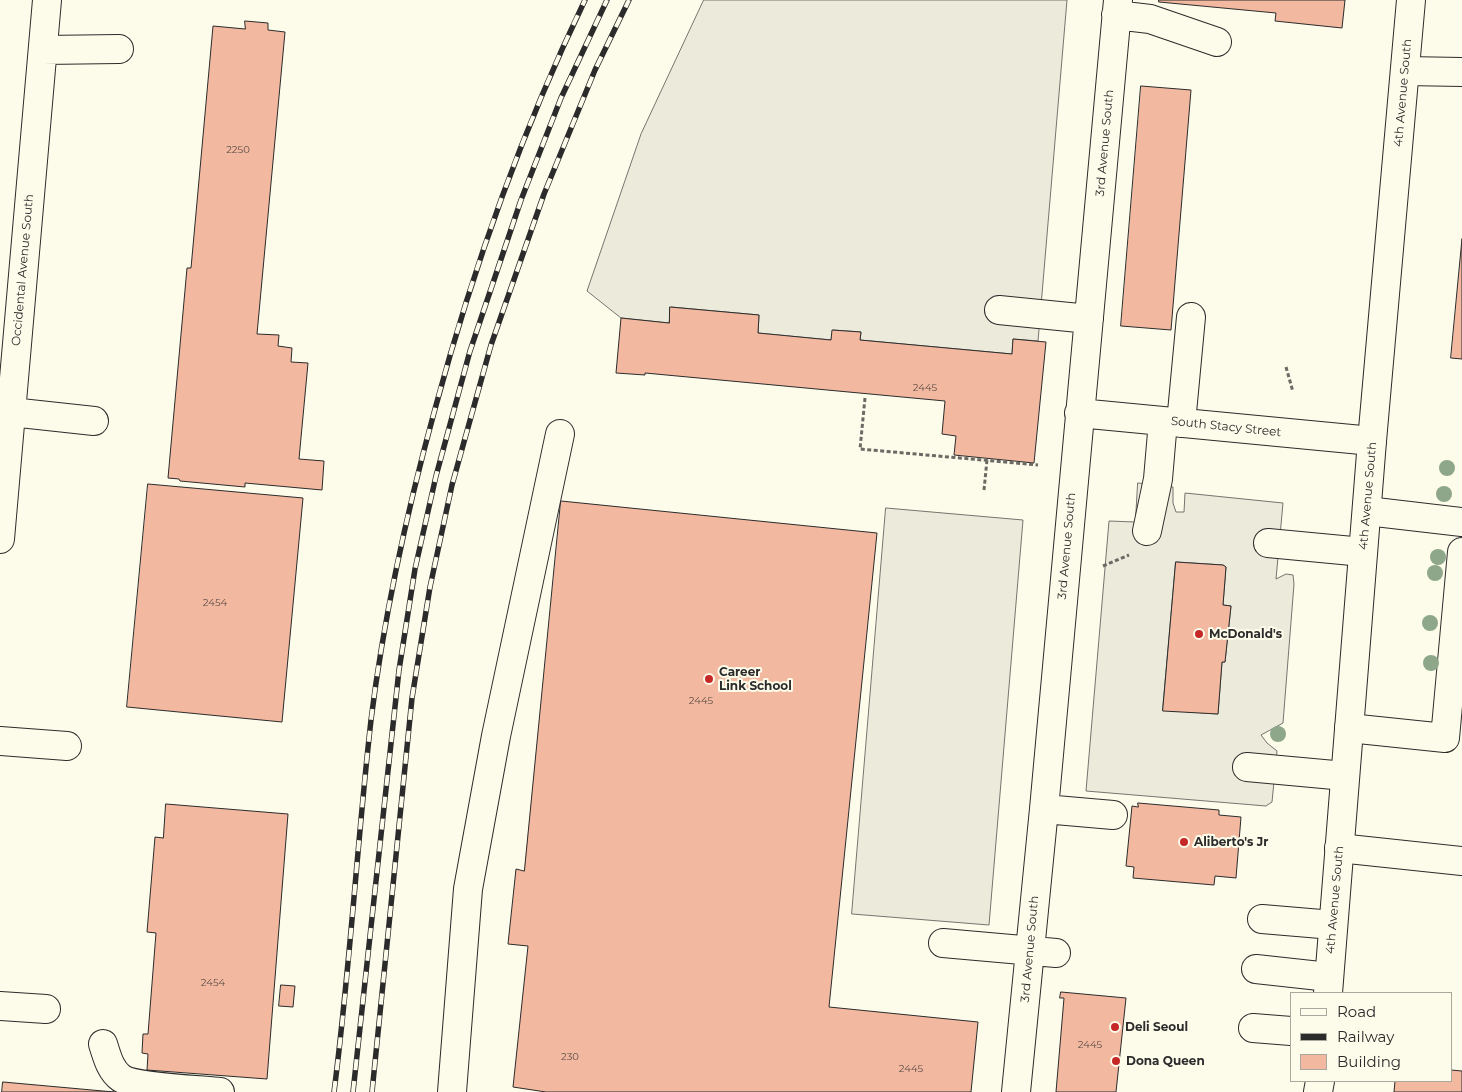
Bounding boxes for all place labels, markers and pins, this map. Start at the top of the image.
place label: McDonald's [1209,627,1282,641]
marker: McDonald's [1193,628,1205,640]
place label: Career Link School [719,665,792,693]
marker: Career Link School [703,673,715,685]
place label: Aliberto's Jr [1194,835,1269,849]
marker: Aliberto's Jr [1178,836,1190,848]
place label: Deli Seoul [1125,1020,1188,1034]
marker: Deli Seoul [1109,1021,1121,1033]
place label: Dona Queen [1126,1054,1205,1068]
marker: Dona Queen [1110,1055,1122,1067]

